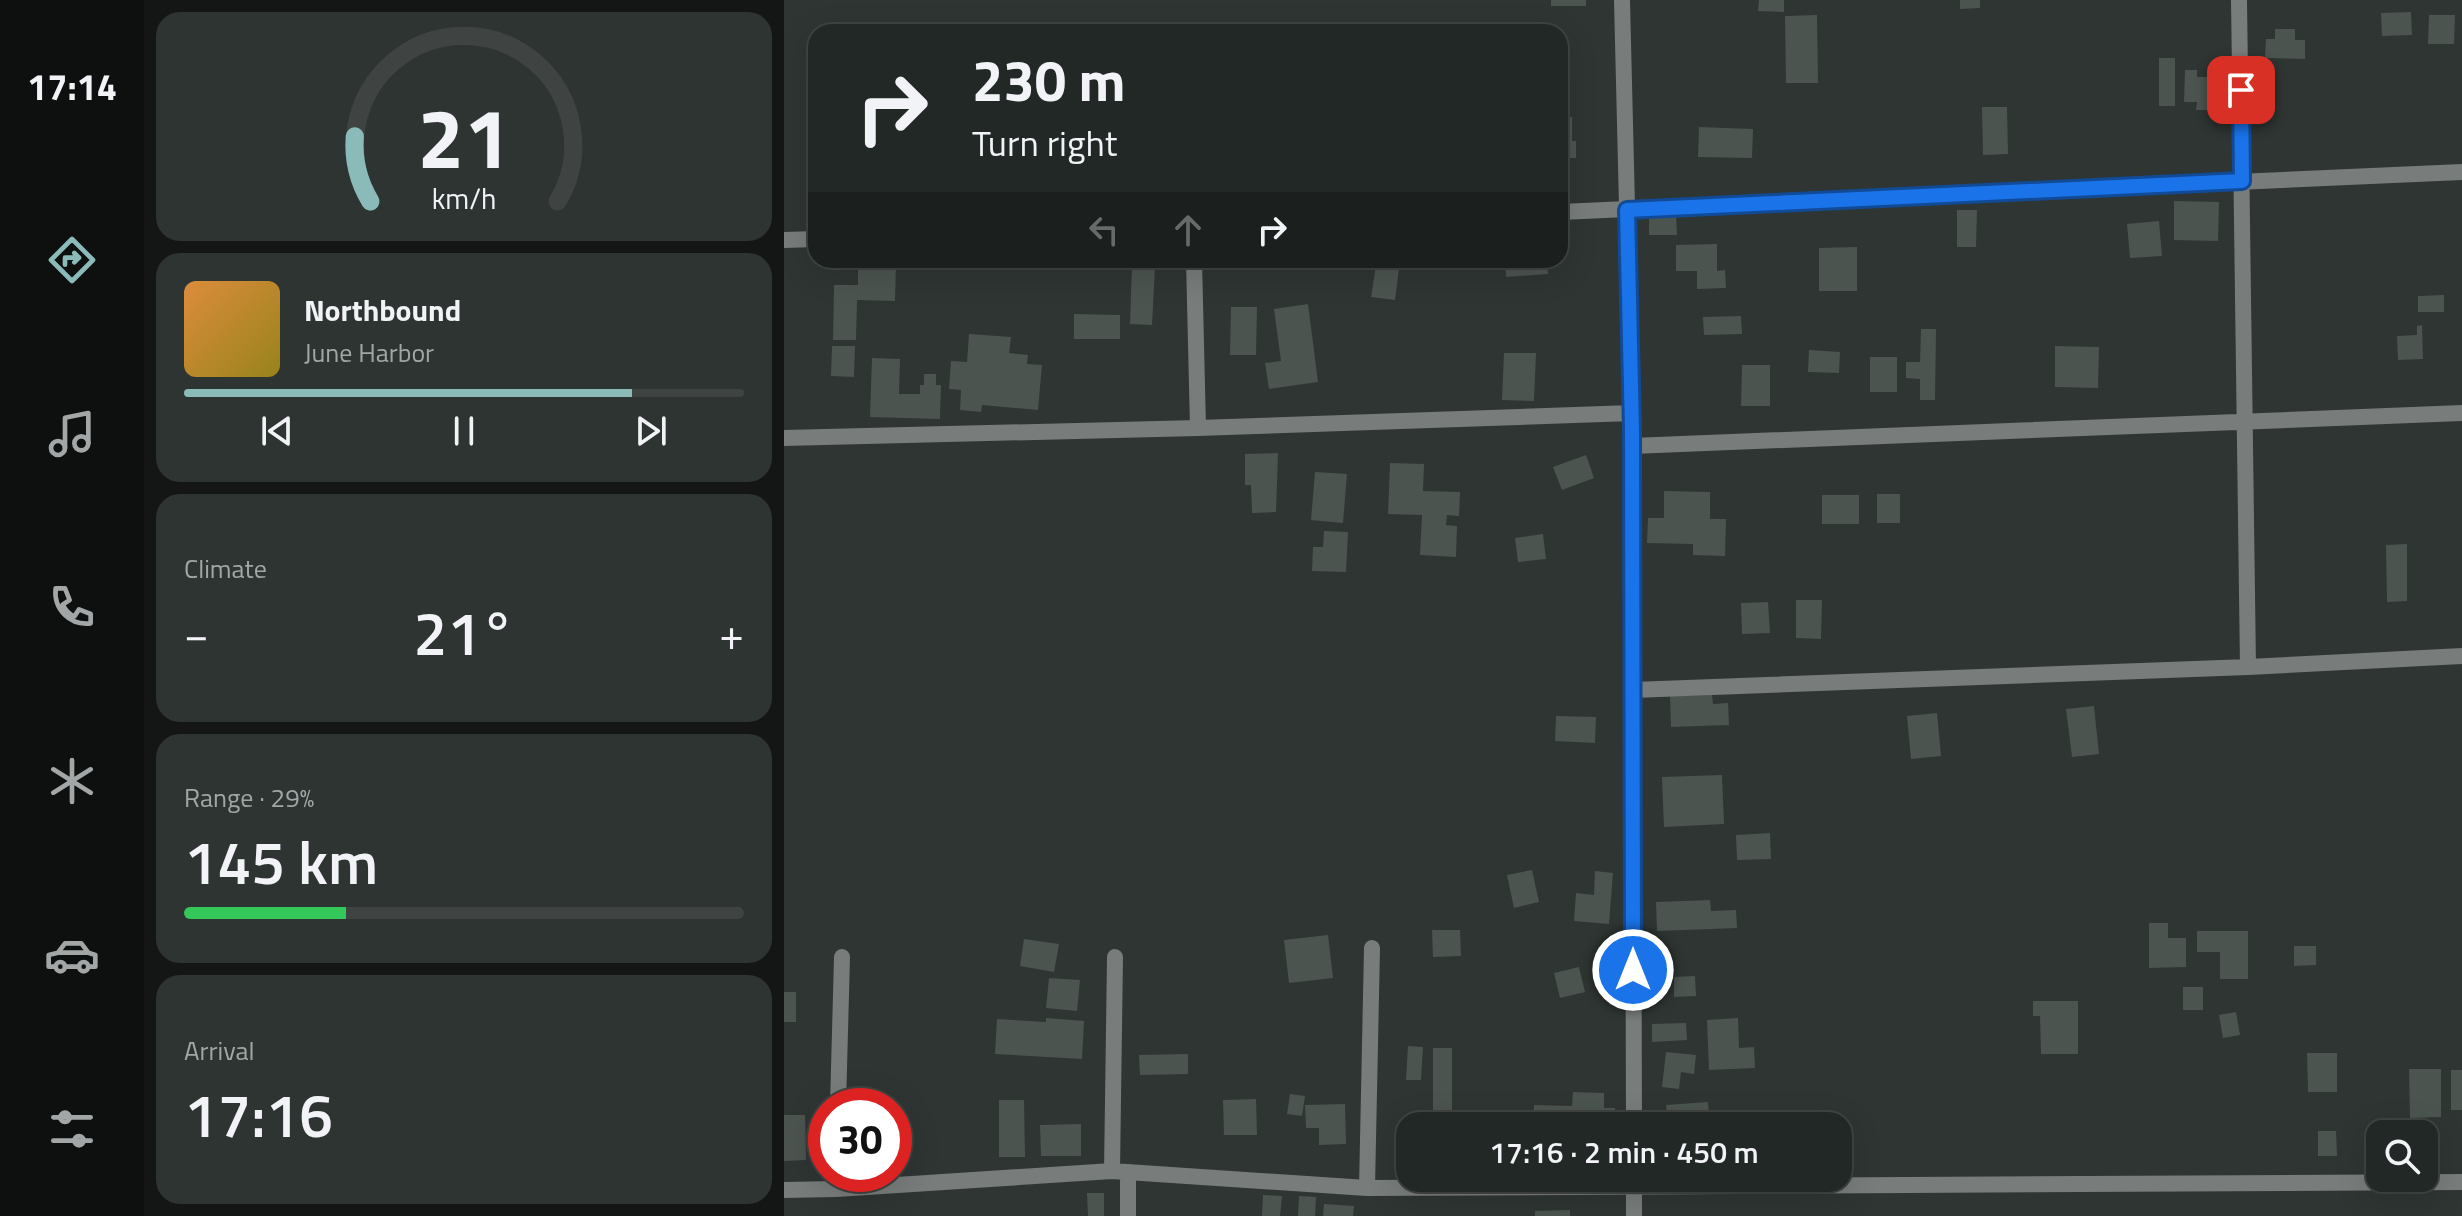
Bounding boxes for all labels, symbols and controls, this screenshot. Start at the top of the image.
text: 230 m [972,38,1125,123]
icon: right [840,56,944,160]
pin [2207,56,2275,124]
text: 17:14 [27,59,117,114]
icon: arrive [2219,68,2263,112]
text: 21 [417,74,511,200]
text: Turn right [972,115,1117,170]
text: km/h [432,178,496,221]
icon: left [1082,208,1126,252]
icon: ahead [1166,208,1210,252]
icon: right [1250,208,1294,252]
icon: directions [44,232,100,288]
text: Northbound [304,287,461,333]
text: June Harbor [304,333,434,372]
icon: music [44,406,100,462]
icon: previous [255,409,299,453]
icon: pause [442,409,486,453]
icon: next [629,409,673,453]
text: Climate [184,549,267,588]
icon: phone [44,579,100,635]
text: 21° [414,587,514,678]
text: − [184,600,209,667]
text: + [719,600,744,667]
icon: climate [44,753,100,809]
text: Range · 29% [184,778,314,817]
text: 145 km [184,816,378,907]
icon: car [44,927,100,983]
position arrow [1591,928,1675,1012]
text: Arrival [184,1031,255,1070]
text: 17:16 [184,1069,333,1160]
speed limit sign: 30 [808,1088,912,1192]
icon: filters [44,1101,100,1157]
map controls [2366,1120,2438,1192]
button: search [2366,1120,2438,1192]
text: 17:16 · 2 min · 450 m [1489,1129,1759,1175]

